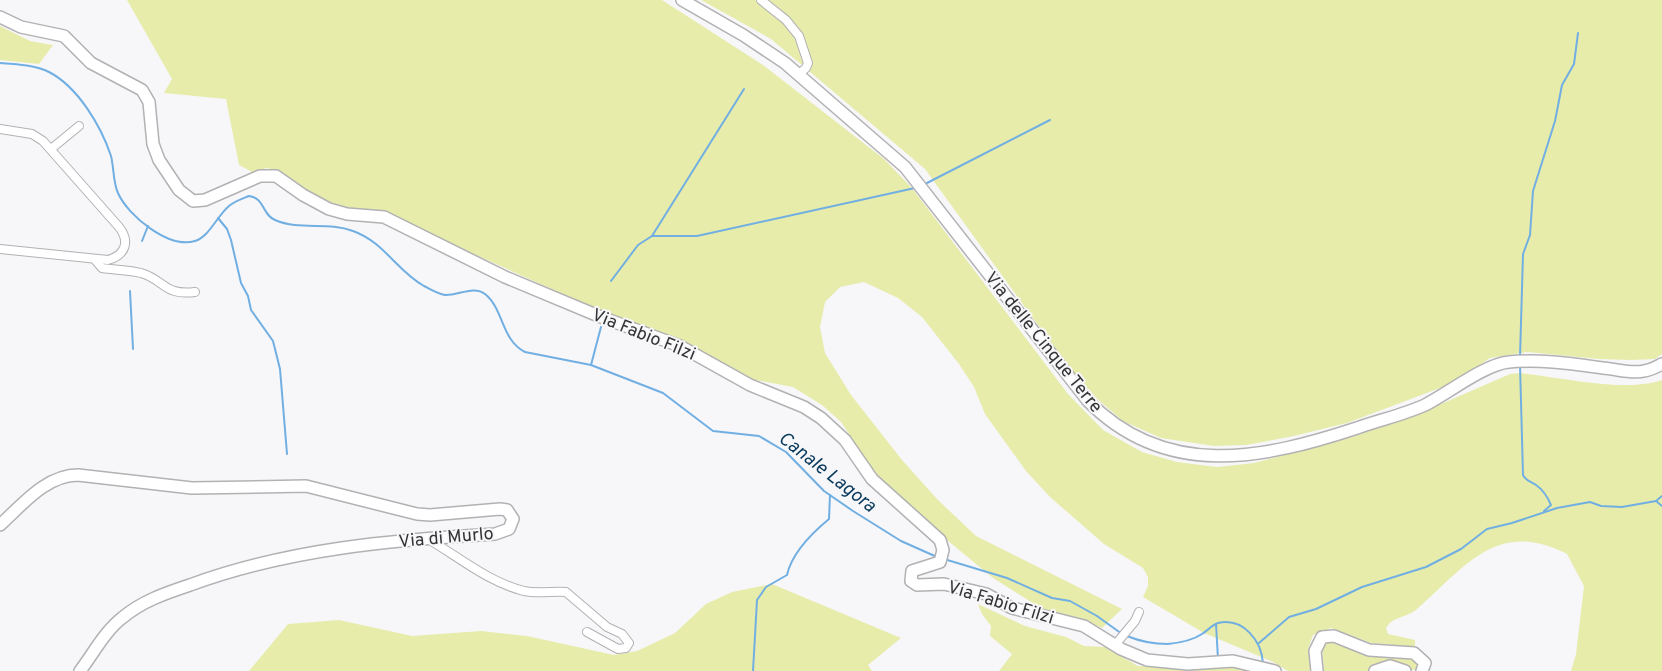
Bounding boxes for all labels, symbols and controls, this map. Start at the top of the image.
street label: Via delle Cinque Terre [979,268,1107,418]
street label: Via Fabio Filzi [588,304,699,367]
water label: Canale Lagora [773,427,881,518]
street label: Via di Murlo [398,523,495,554]
street label: Via Fabio Filzi [945,576,1057,631]

